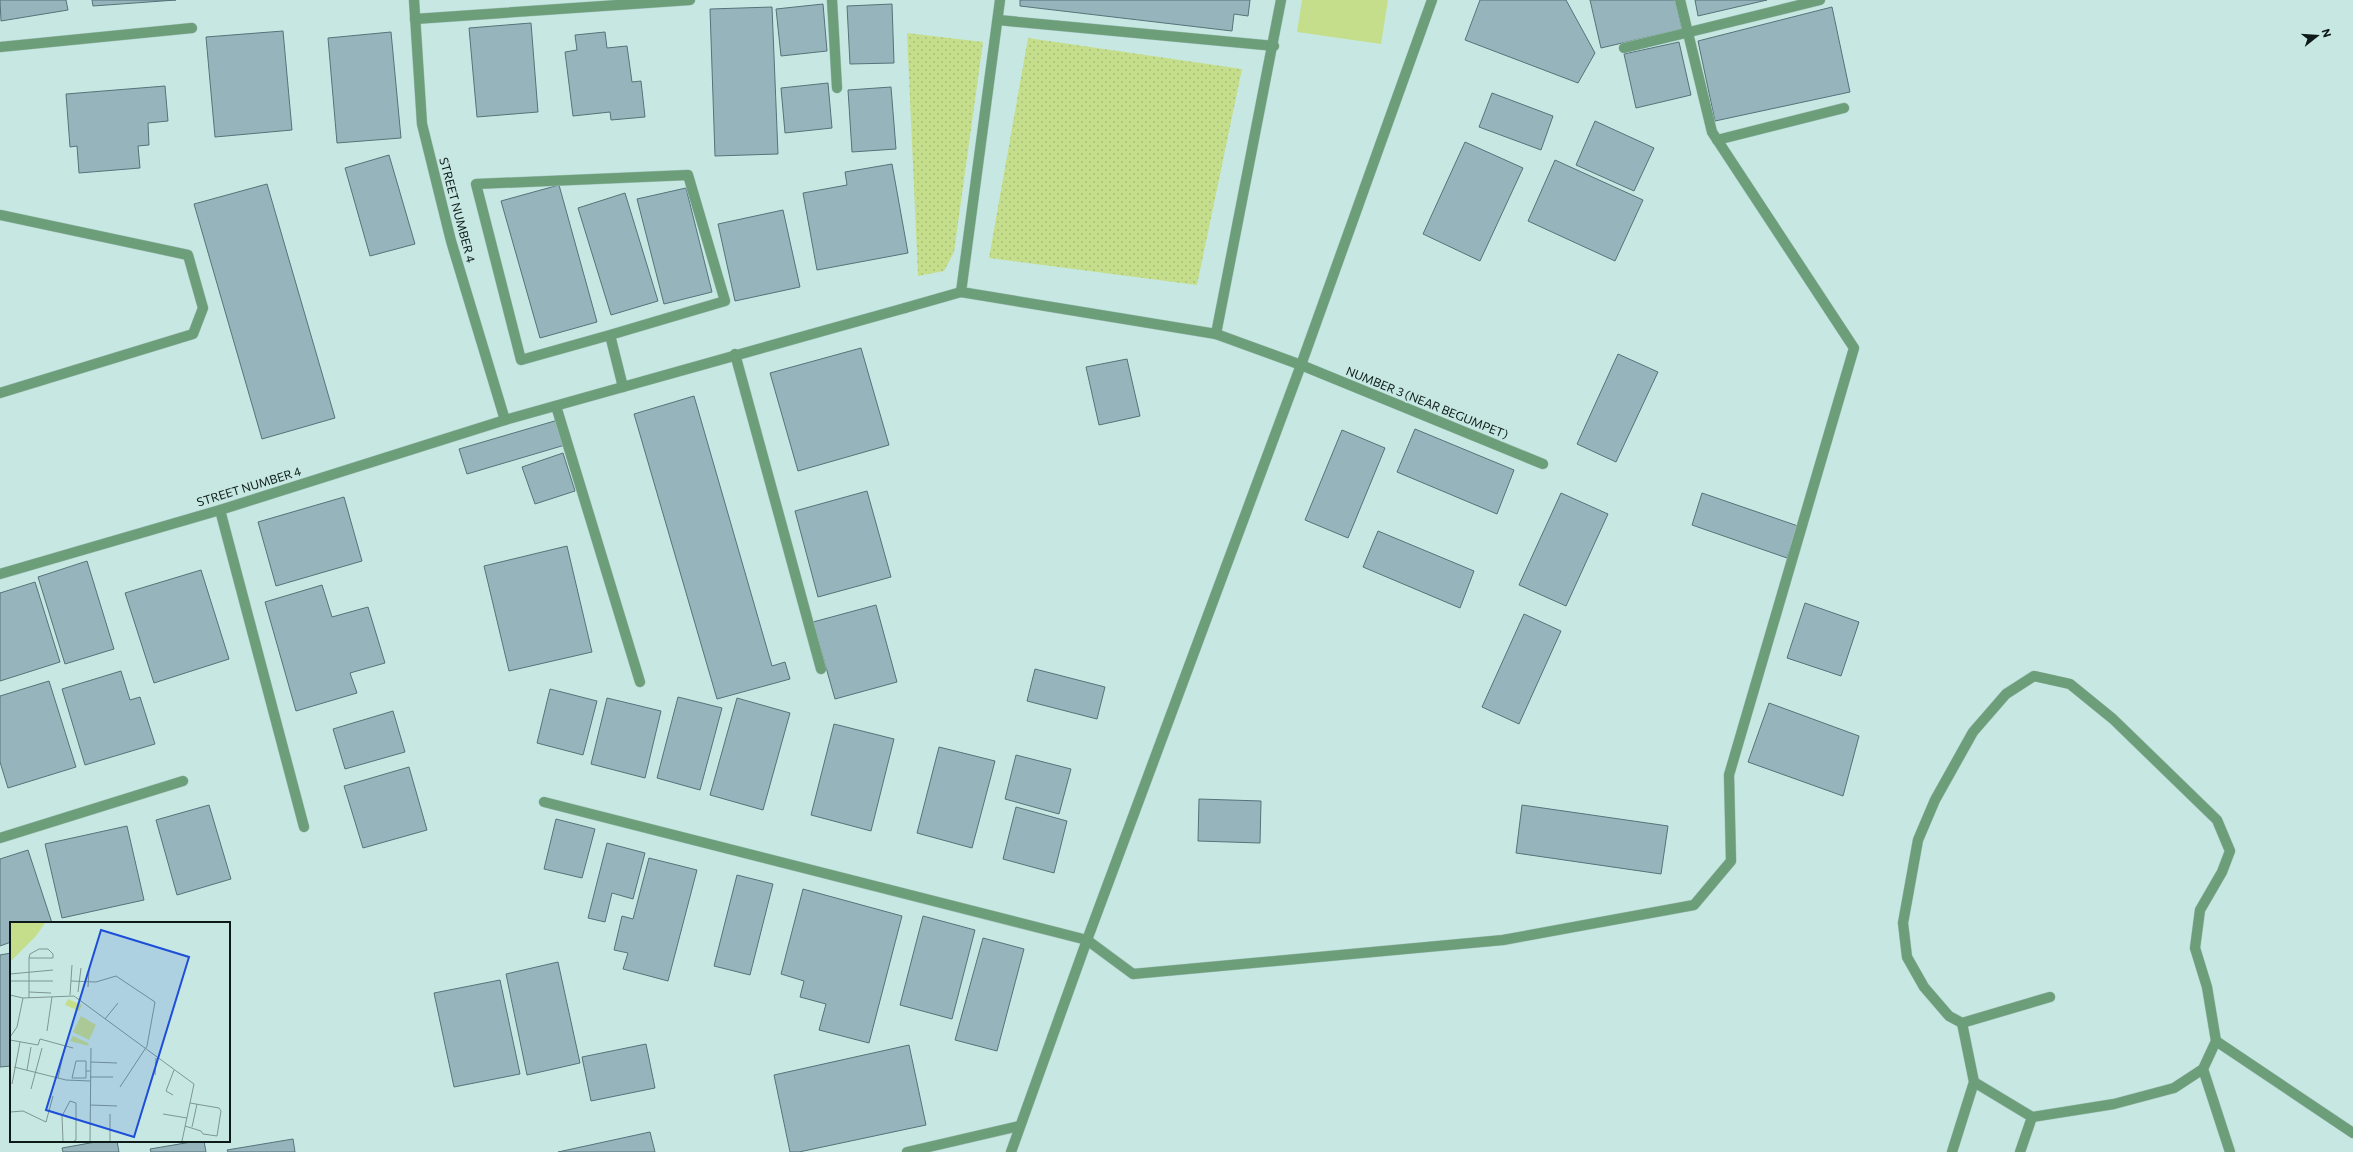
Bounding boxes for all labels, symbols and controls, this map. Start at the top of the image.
north arrow [2297,16,2337,56]
text: N [2320,27,2334,39]
street label: STREET NUMBER 4 [437,156,479,264]
street label: NUMBER 3 (NEAR BEGUMPET) [1344,363,1511,441]
street label: STREET NUMBER 4 [195,463,303,509]
inset map [10,922,230,1142]

